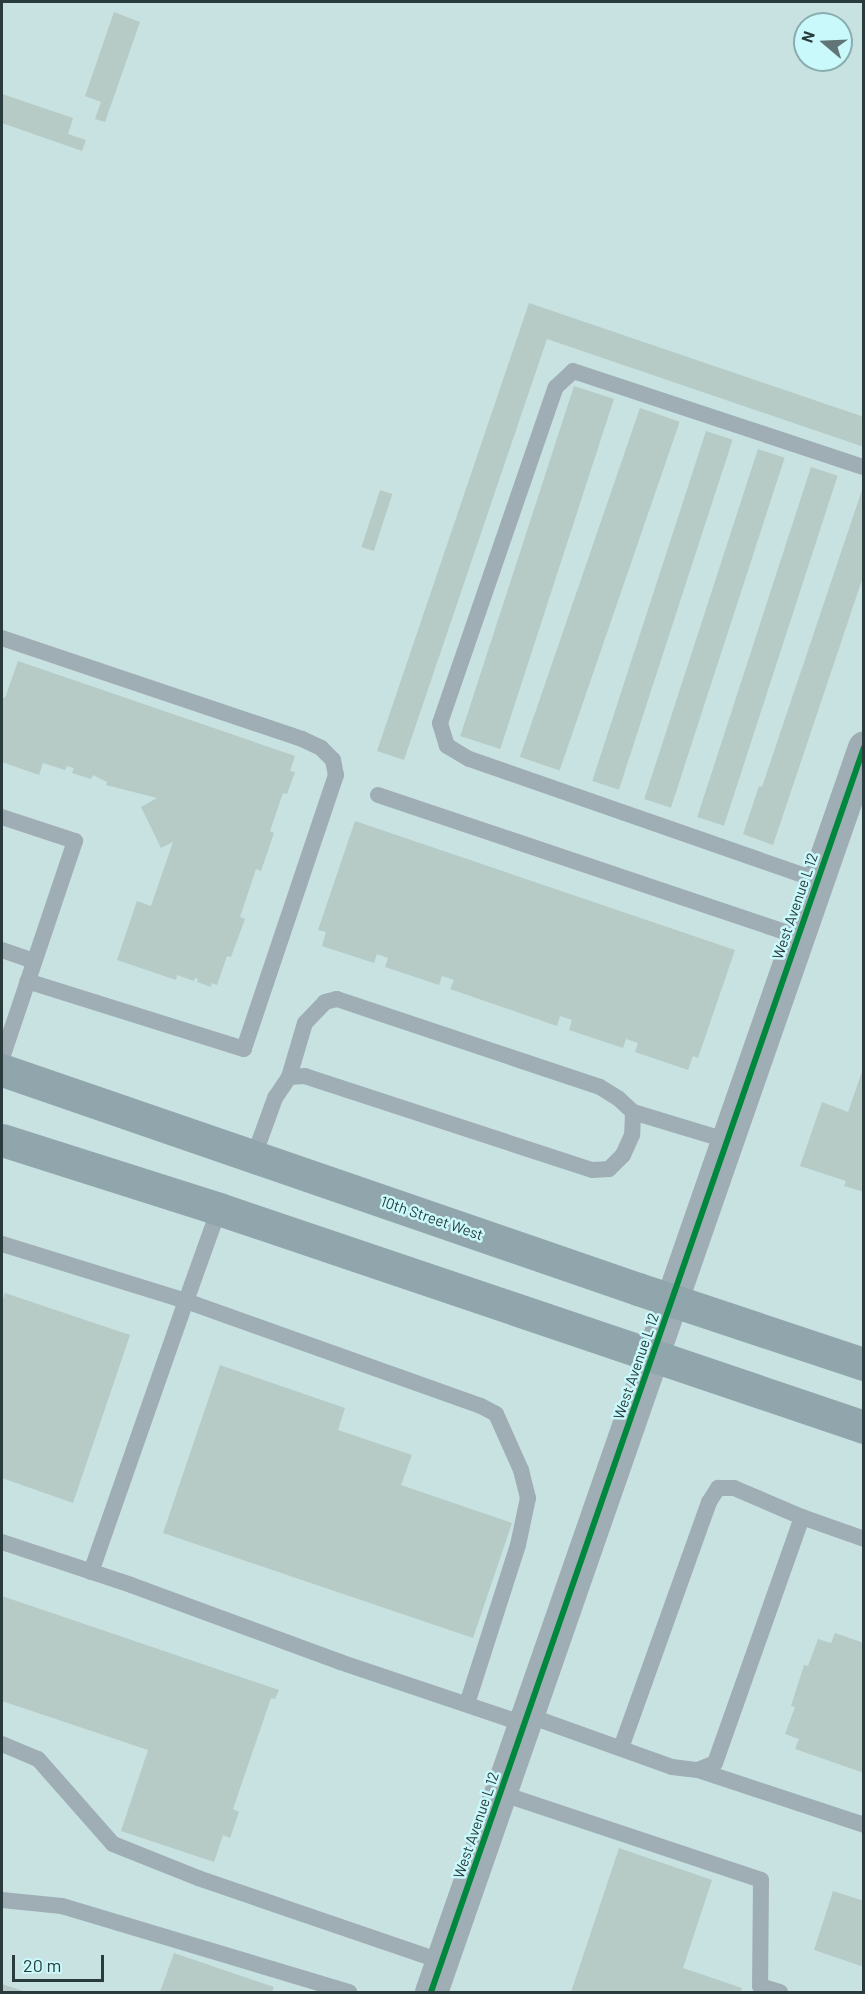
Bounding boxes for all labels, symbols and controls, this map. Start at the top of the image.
north arrow [793,12,853,72]
text: N [797,29,818,45]
street label: West Avenue L 12 [768,850,822,962]
street label: 10th Street West [378,1192,486,1244]
street label: West Avenue L 12 [609,1310,663,1422]
street label: West Avenue L 12 [449,1769,503,1881]
scale bar [15,1943,106,1981]
text: 20 m [23,1954,61,1976]

